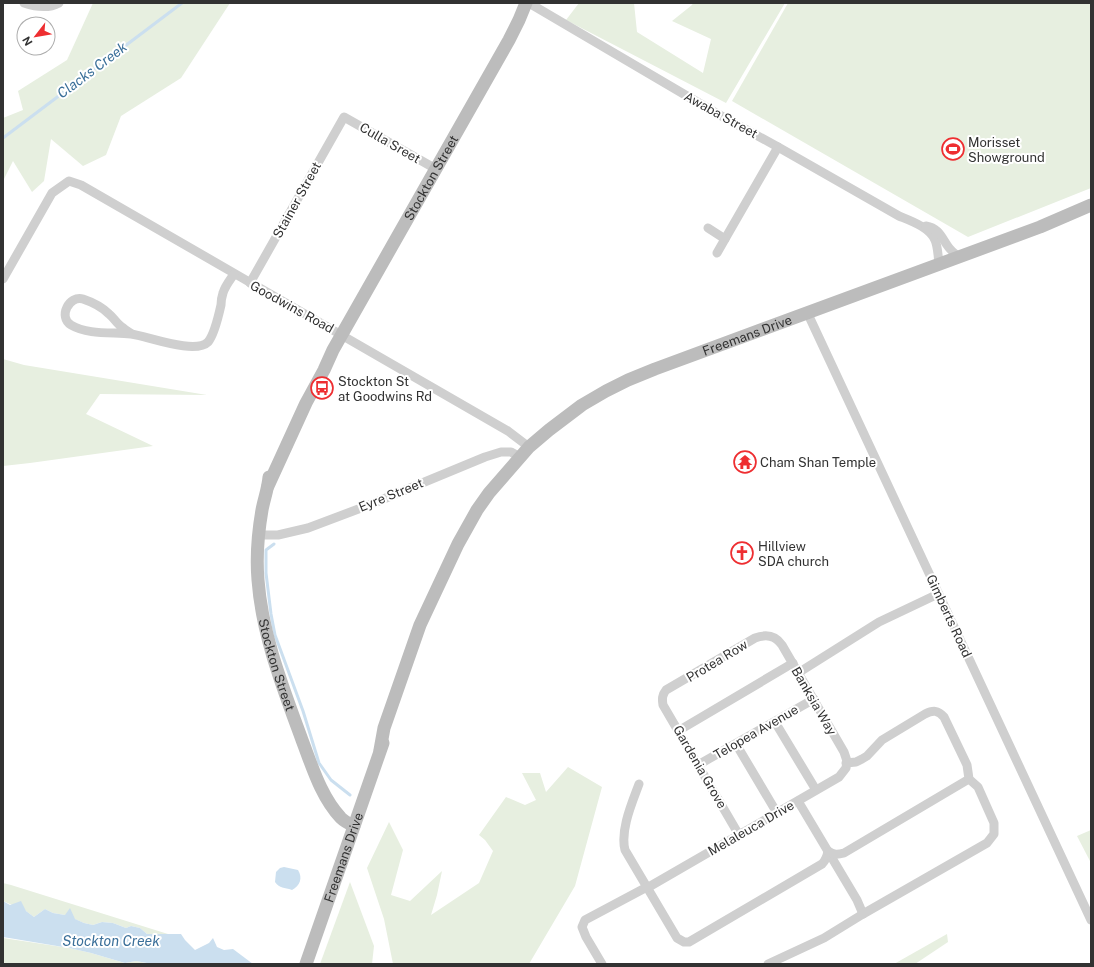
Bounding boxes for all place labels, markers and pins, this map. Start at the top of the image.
place label: Morisset Showground [968,135,1045,165]
sports icon: Morisset Showground [940,136,966,162]
place label: Stockton St at Goodwins Rd [338,374,432,404]
bus stop icon: Stockton St at Goodwins Rd [309,375,335,401]
temple icon: Cham Shan Temple [732,449,758,475]
place label: Cham Shan Temple [760,455,876,470]
place label: Hillview SDA church [758,539,829,569]
church icon: Hillview SDA church [729,540,755,566]

